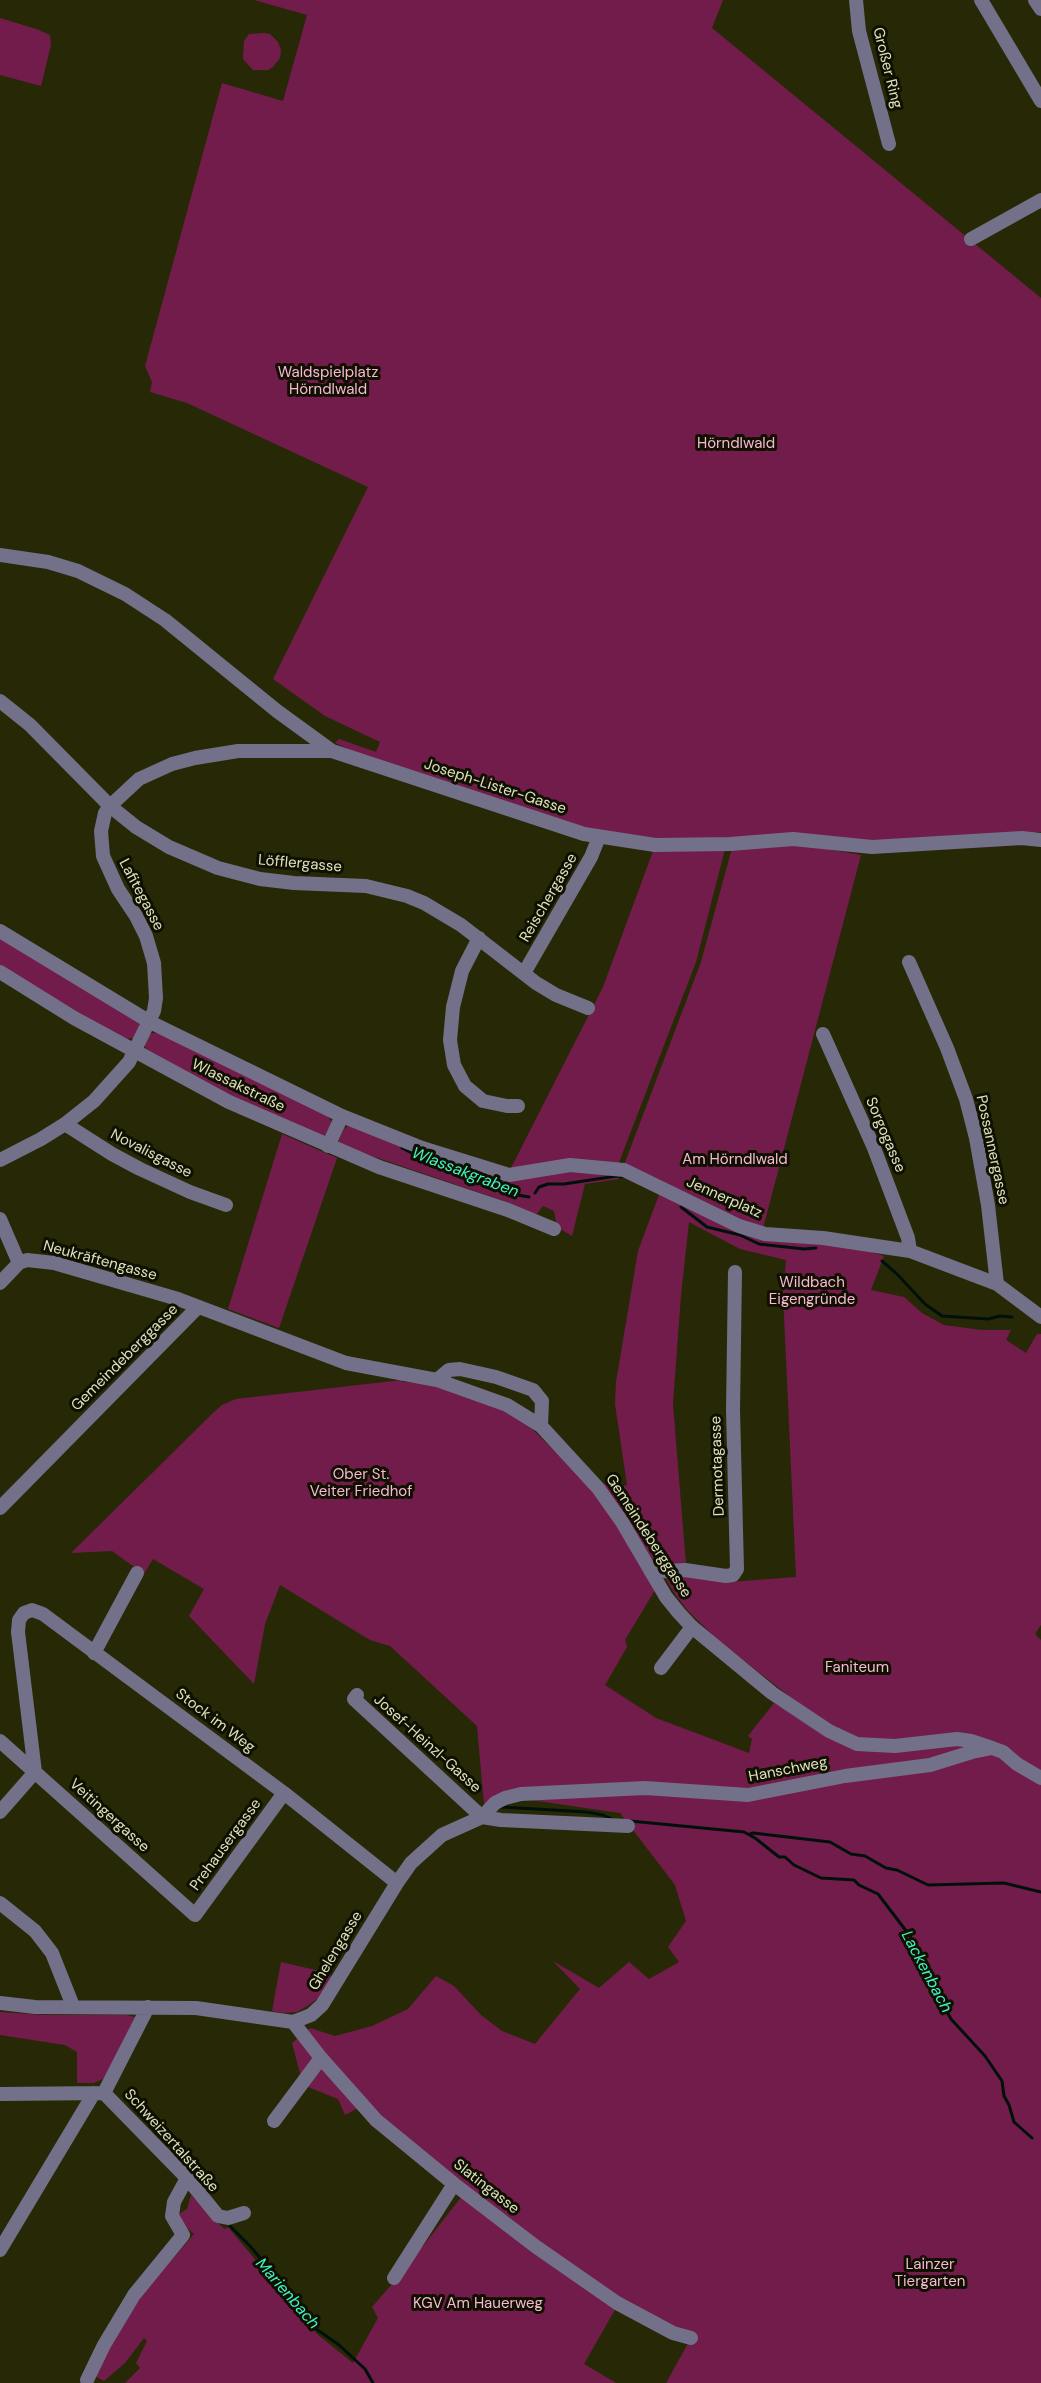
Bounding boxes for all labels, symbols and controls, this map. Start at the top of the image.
street label: Großer Ring [868,26,906,110]
park label: Waldspielplatz Hörndlwald [278,364,378,399]
park label: Hörndlwald [697,435,775,453]
street label: Joseph-Lister-Gasse [422,756,568,818]
street label: Reischergasse [516,850,582,946]
street label: Löfflergasse [257,851,343,877]
street label: Lafitegasse [115,856,167,934]
street label: Wlassakstraße [188,1056,288,1116]
street label: Possannergasse [972,1094,1012,1206]
street label: Sorgogasse [861,1095,909,1175]
street label: Novalisgasse [107,1126,195,1182]
water label: Wlassakgraben [409,1144,521,1202]
park label: Am Hörndlwald [682,1151,788,1169]
street label: Jennerplatz [683,1173,765,1223]
street label: Neukräftengasse [41,1237,159,1285]
park label: Wildbach Eigengründe [769,1274,855,1309]
street label: Gemeindeberggasse [68,1301,182,1415]
street label: Dermotagasse [707,1415,729,1517]
park label: Ober St. Veiter Friedhof [310,1466,412,1501]
street label: Gemeindeberggasse [601,1471,695,1601]
park label: Faniteum [825,1659,889,1677]
street label: Stock im Weg [172,1685,258,1757]
street label: Josef-Heinzl-Gasse [370,1691,484,1797]
street label: Hanschweg [747,1754,829,1786]
street label: Veitingergasse [65,1775,153,1857]
street label: Prehausergasse [187,1795,265,1895]
street label: Ghelengasse [305,1908,367,1994]
water label: Lackenbach [896,1928,956,2016]
street label: Schweizertalstraße [120,2086,222,2196]
street label: Slatingasse [450,2156,522,2218]
water label: Marienbach [251,2255,323,2333]
park label: Lainzer Tiergarten [895,2256,965,2291]
park label: KGV Am Hauerweg [413,2295,543,2313]

